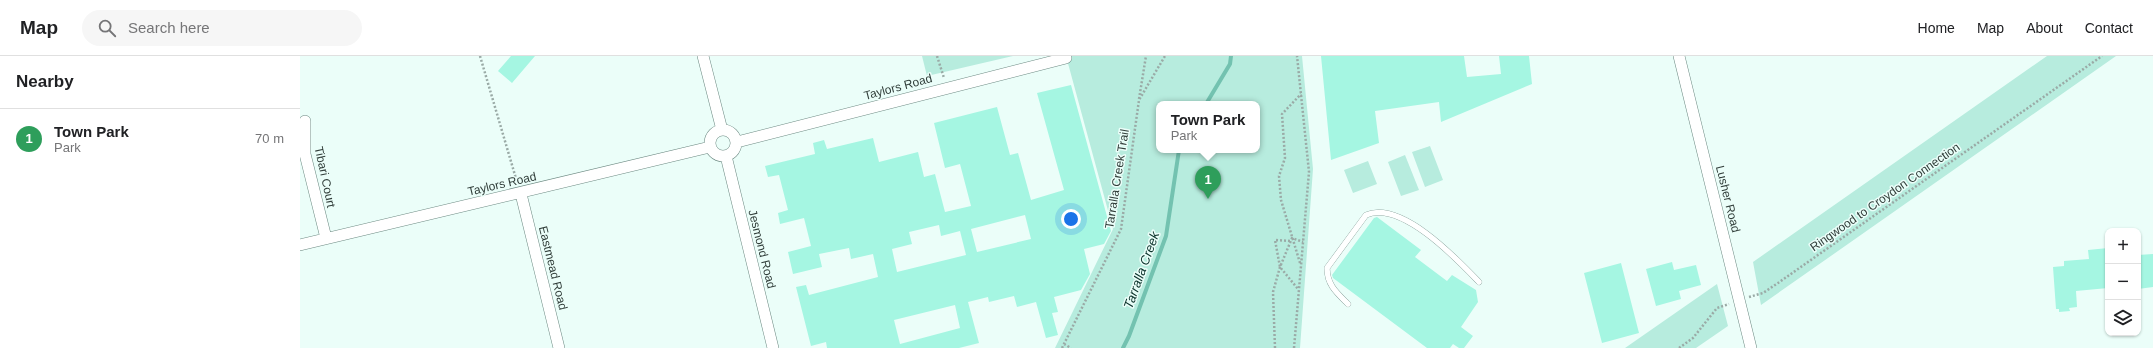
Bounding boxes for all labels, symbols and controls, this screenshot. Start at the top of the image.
search box [82,10,362,46]
text: Map [20,17,58,38]
icon: search [96,17,118,39]
text: Search here [128,19,210,36]
text: Home [1918,20,1955,36]
text: Map [1977,20,2004,36]
text: About [2026,20,2063,36]
text: Contact [2085,20,2133,36]
street label: Taylors Road [862,71,934,103]
text: Nearby [16,72,74,91]
popup [1156,101,1260,153]
text: Town Park [1171,111,1245,128]
text: Town Park [54,123,129,140]
street label: Tarralla Creek Trail [1102,128,1132,230]
text: Park [1171,128,1197,143]
text: 1 [25,131,33,146]
text: 70 m [255,131,284,146]
text: Park [54,140,81,155]
street label: Ringwood to Croydon Connection [1807,140,1963,254]
street label: Tibari Court [312,145,338,210]
street label: Lusher Road [1713,164,1743,234]
pin: 1 [1195,166,1221,199]
street label: Taylors Road [466,169,538,199]
street label: Jesmond Road [745,208,779,290]
your location [1061,209,1081,229]
street label: Eastmead Road [536,225,570,311]
water label: Tarralla Creek [1121,228,1163,311]
map controls [2105,228,2141,336]
button: + [2105,228,2141,264]
button: − [2105,264,2141,300]
button: layers [2105,300,2141,336]

